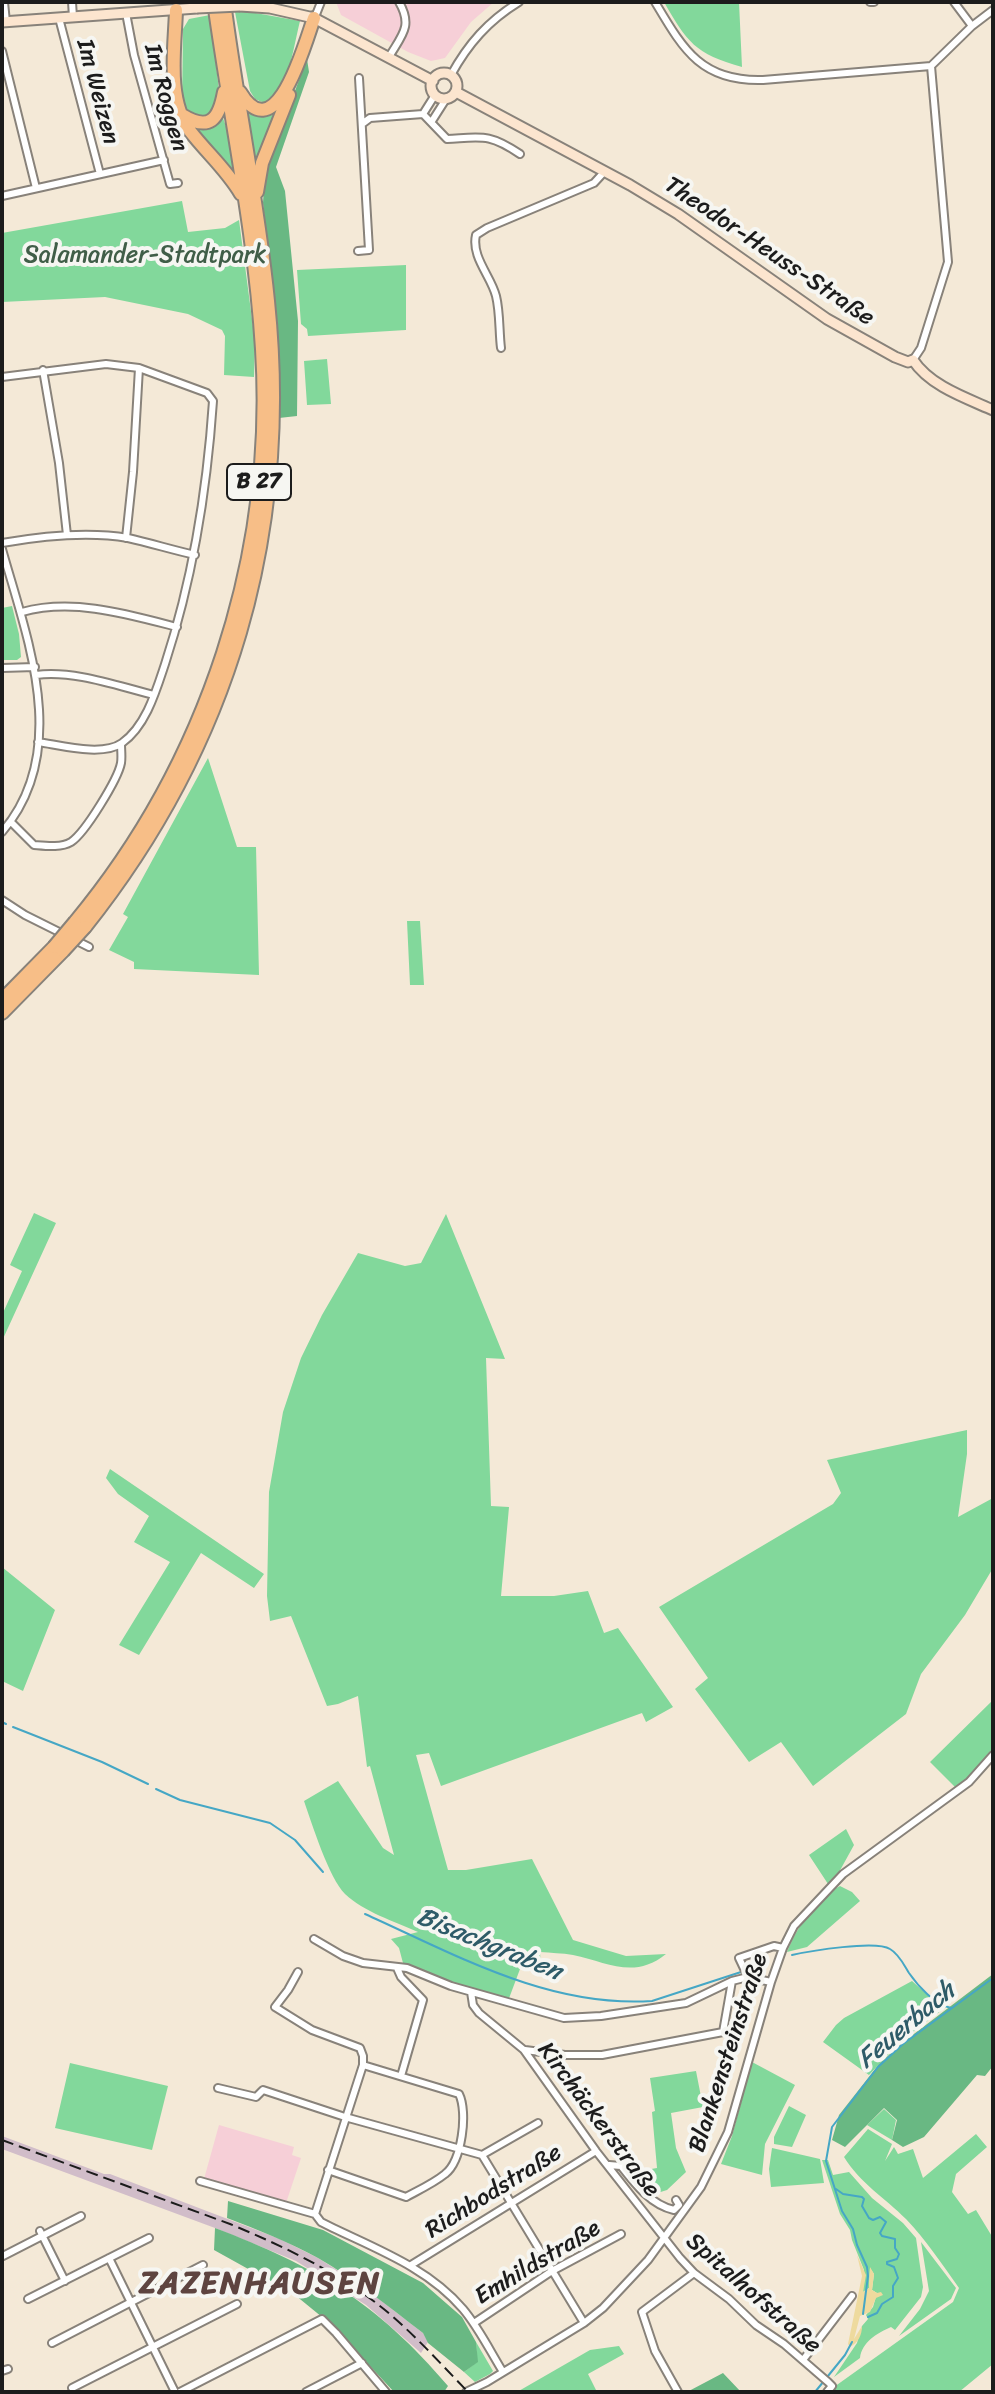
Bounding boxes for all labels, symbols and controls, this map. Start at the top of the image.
street label: Im Weizen [69,36,125,148]
street label: Im Roggen [137,41,193,155]
street label: Theodor-Heuss-Straße [659,171,879,333]
park label: Salamander-Stadtpark [24,242,266,270]
road number: B 27 [227,464,291,500]
water label: Bisachgraben [412,1902,566,1988]
street label: Blankensteinstraße [683,1950,775,2156]
water label: Feuerbach [852,1976,962,2076]
street label: Kirchäckerstraße [531,2037,665,2203]
street label: Richbodstraße [421,2139,567,2245]
street label: Emhildstraße [470,2214,606,2312]
street label: Spitalhofstraße [680,2227,826,2361]
district label: ZAZENHAUSEN [138,2266,382,2304]

